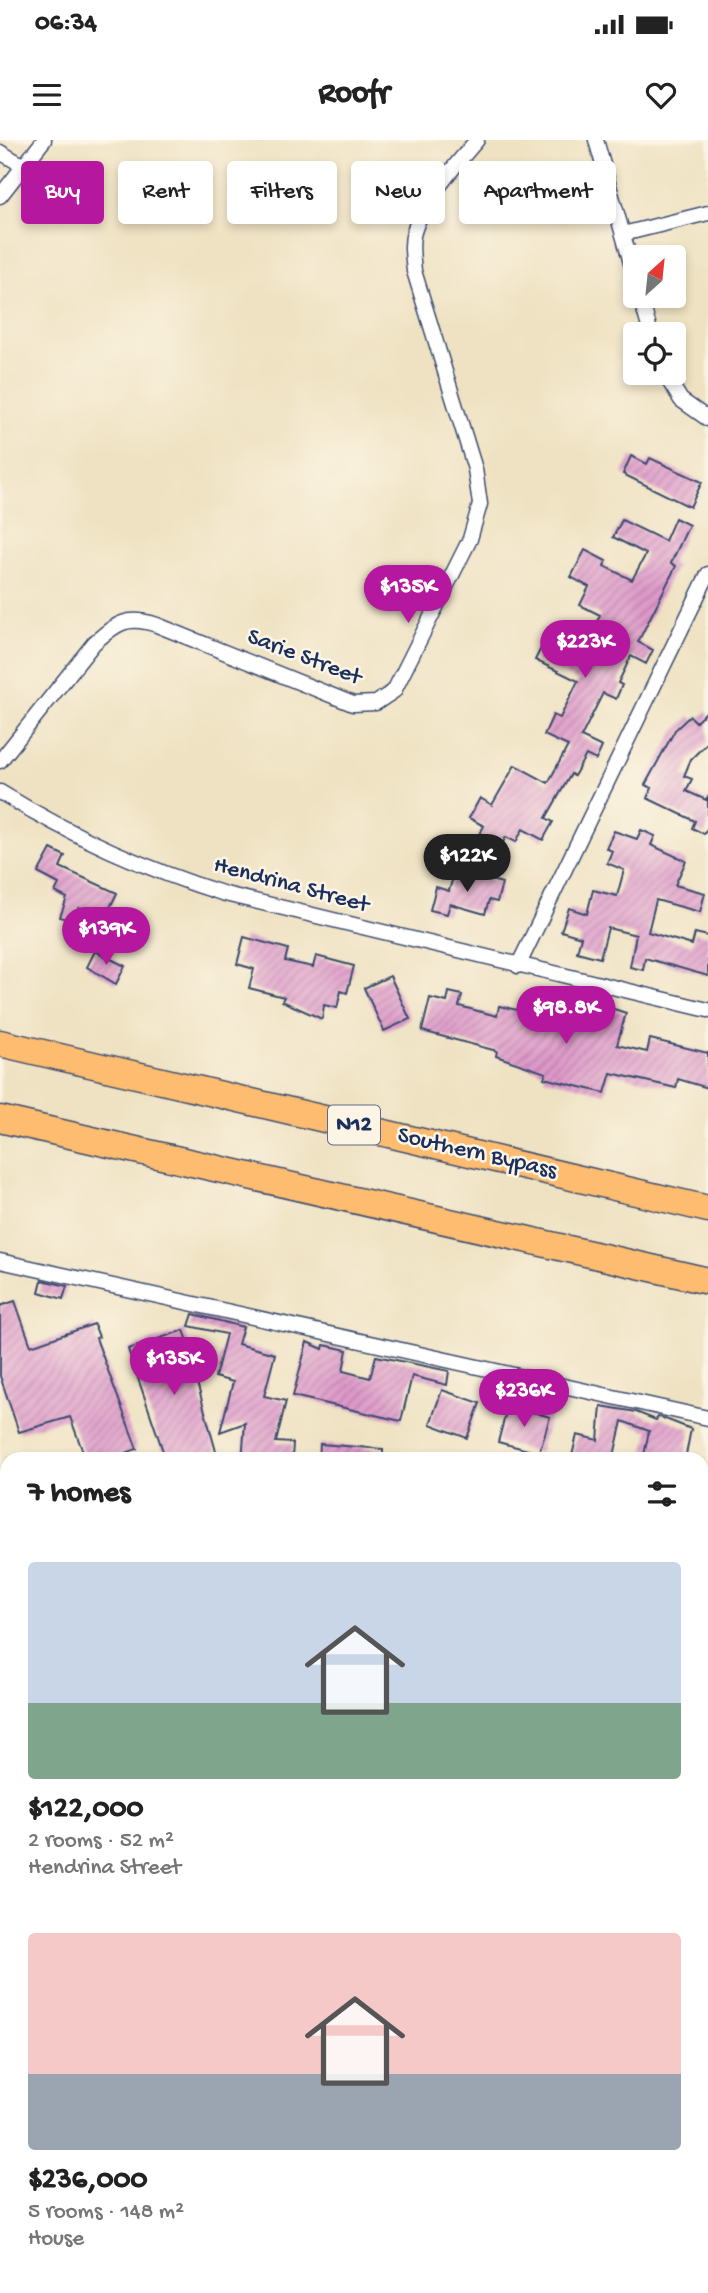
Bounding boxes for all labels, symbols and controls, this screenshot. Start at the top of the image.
text: 06:34 [35,9,97,40]
icon: menu [28,76,66,114]
text: Roofr [318,76,390,114]
icon: heart [642,76,680,114]
chip: Buy [21,161,104,224]
chip: Rent [118,161,213,224]
chip: Filters [227,161,337,224]
chip: New [351,161,445,224]
chip: Apartment [459,161,616,224]
north arrow [623,245,686,308]
map controls [623,245,686,385]
button: locate [623,322,686,385]
pin: $135K [359,566,457,625]
text: $135K [380,574,436,601]
pin: $223K [536,620,634,680]
street label: Sarie Street [243,623,367,694]
text: $223K [556,629,614,656]
pin: $122K [418,834,516,894]
text: $122K [440,843,494,870]
street label: Hendrina Street [210,851,374,921]
pin: $139K [57,908,155,967]
text: $139K [78,916,134,943]
pin: $98.8K [509,986,623,1046]
text: $98.8K [533,995,599,1022]
road number: N12 [328,1106,380,1144]
street label: Southern Bypass [395,1122,561,1187]
pin: $135K [125,1338,223,1397]
text: $135K [146,1346,202,1373]
pin: $236K [475,1370,573,1429]
text: $236K [495,1378,553,1405]
icon: filters [643,1475,681,1513]
text: 7 homes [28,1477,130,1512]
icon: home [292,1607,418,1733]
text: $122,000 [28,1793,144,1828]
text: 2 rooms · 52 m² [28,1828,174,1855]
text: Hendrina Street [28,1855,181,1882]
icon: home [292,1978,418,2104]
text: $236,000 [28,2164,148,2199]
text: 5 rooms · 148 m² [28,2199,184,2226]
text: House [28,2226,84,2253]

